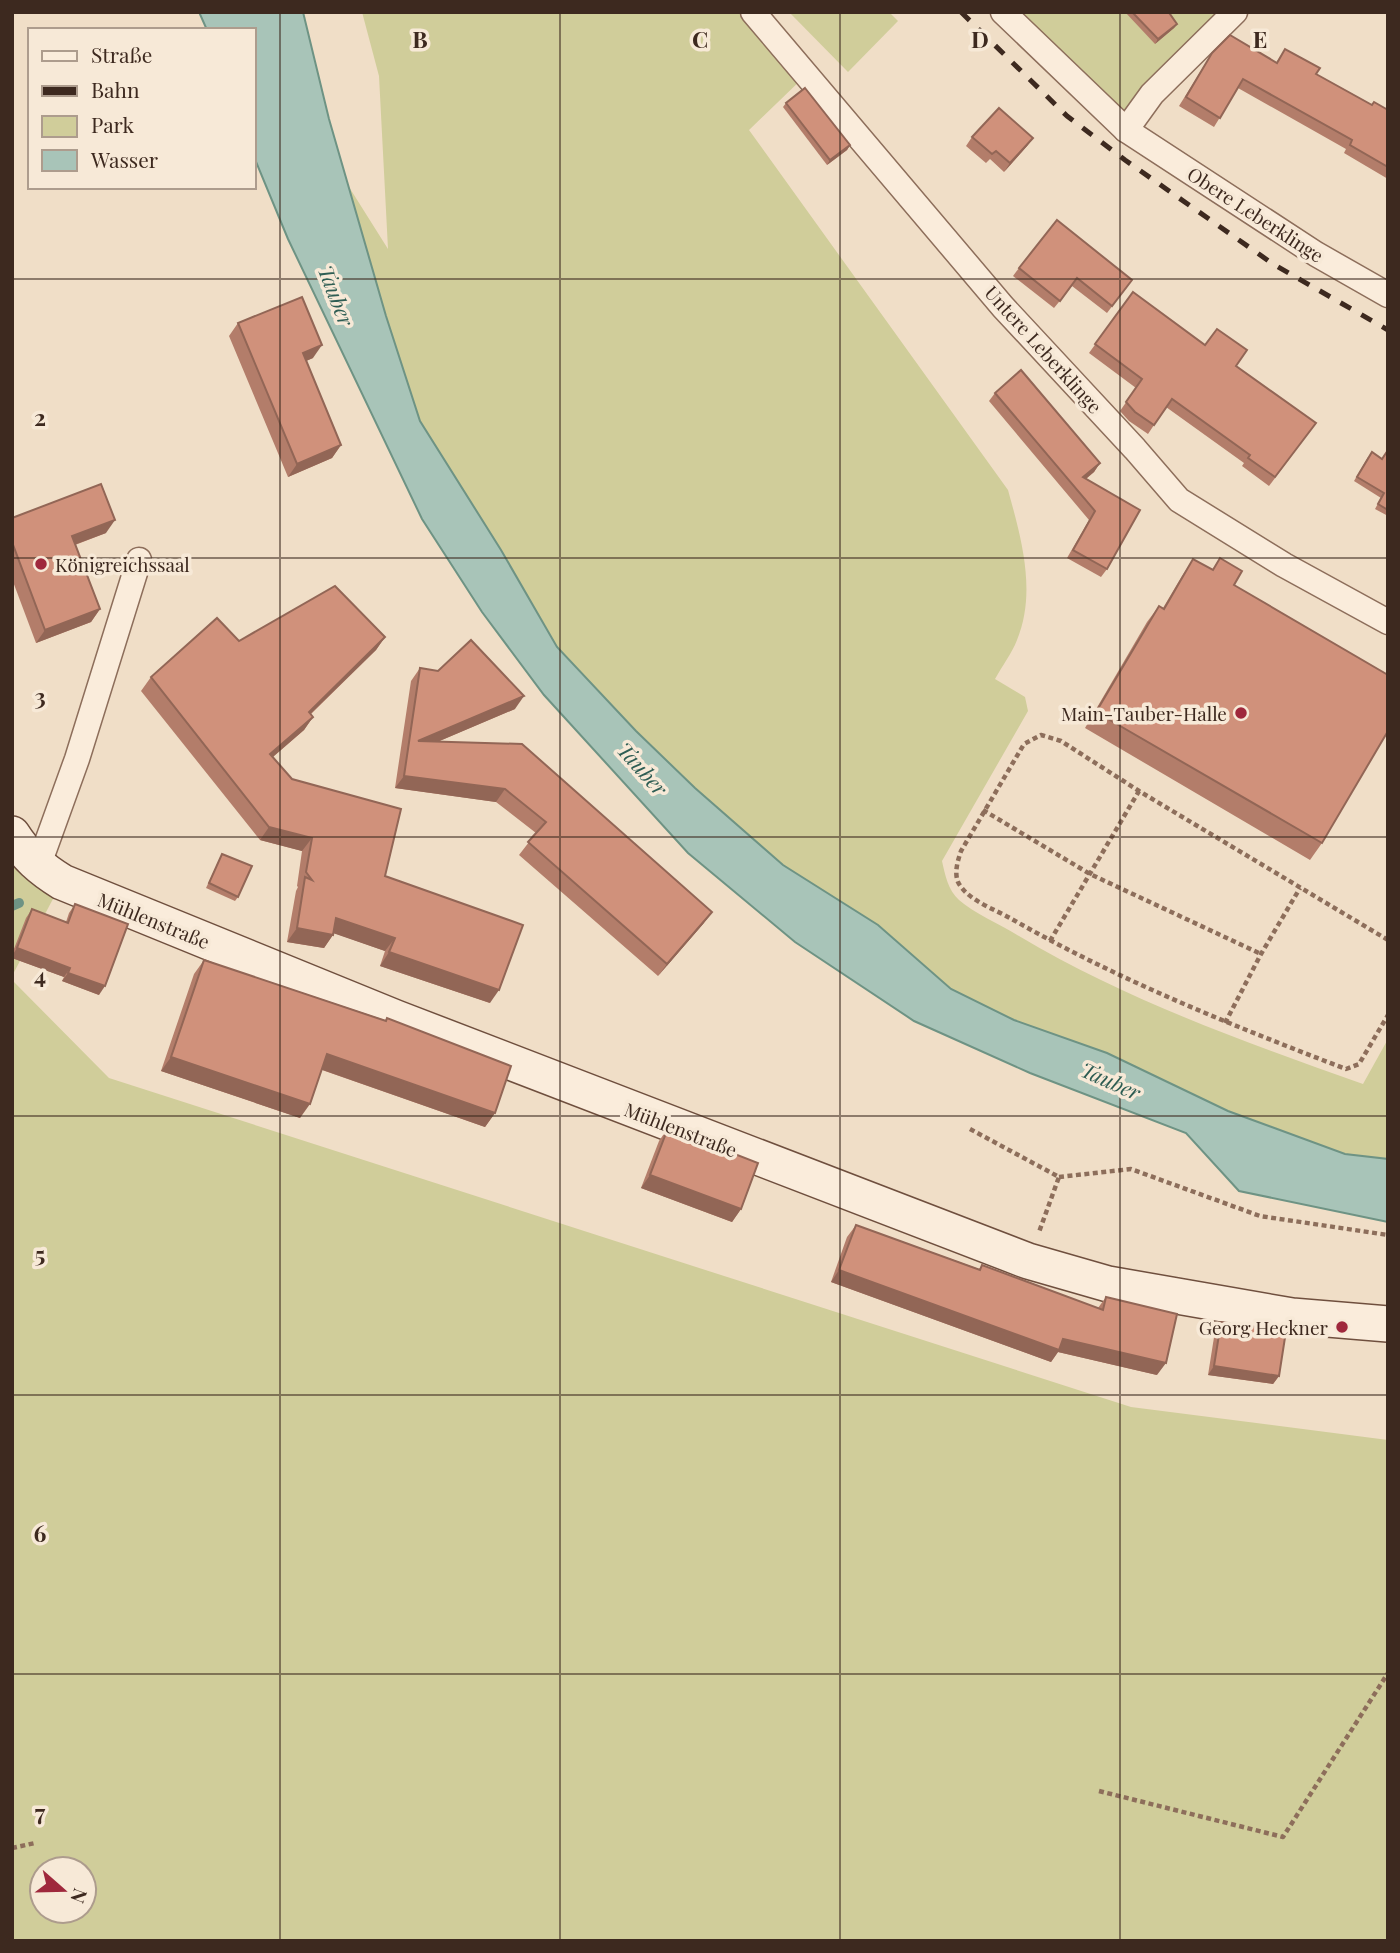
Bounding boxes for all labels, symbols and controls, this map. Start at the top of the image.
text: B [412,23,428,54]
text: C [692,23,708,54]
text: D [971,23,989,54]
text: E [1253,23,1267,54]
legend [28,28,256,189]
text: Straße [91,40,152,68]
text: Bahn [91,75,140,103]
text: Park [91,110,135,138]
text: Wasser [90,145,159,173]
street label: Obere Leberklinge [1183,160,1329,268]
water label: Tauber [313,261,362,330]
street label: Untere Leberklinge [980,280,1108,418]
text: 2 [34,401,46,432]
place label: Königreichssaal [55,551,190,577]
marker: Königreichssaal [33,556,49,572]
text: 3 [34,680,46,711]
place label: Main-Tauber-Halle [1061,700,1227,726]
marker: Main-Tauber-Halle [1233,705,1249,721]
water label: Tauber [612,735,675,801]
street label: Mühlenstraße [94,886,214,954]
text: 4 [34,959,46,990]
water label: Tauber [1077,1054,1146,1106]
street label: Mühlenstraße [621,1096,741,1162]
text: 5 [35,1238,45,1269]
place label: Georg Heckner [1199,1314,1329,1340]
marker: Georg Heckner [1334,1319,1350,1335]
text: 6 [34,1517,47,1548]
text: 7 [35,1796,46,1827]
north arrow [28,1855,98,1925]
text: N [65,1885,94,1907]

